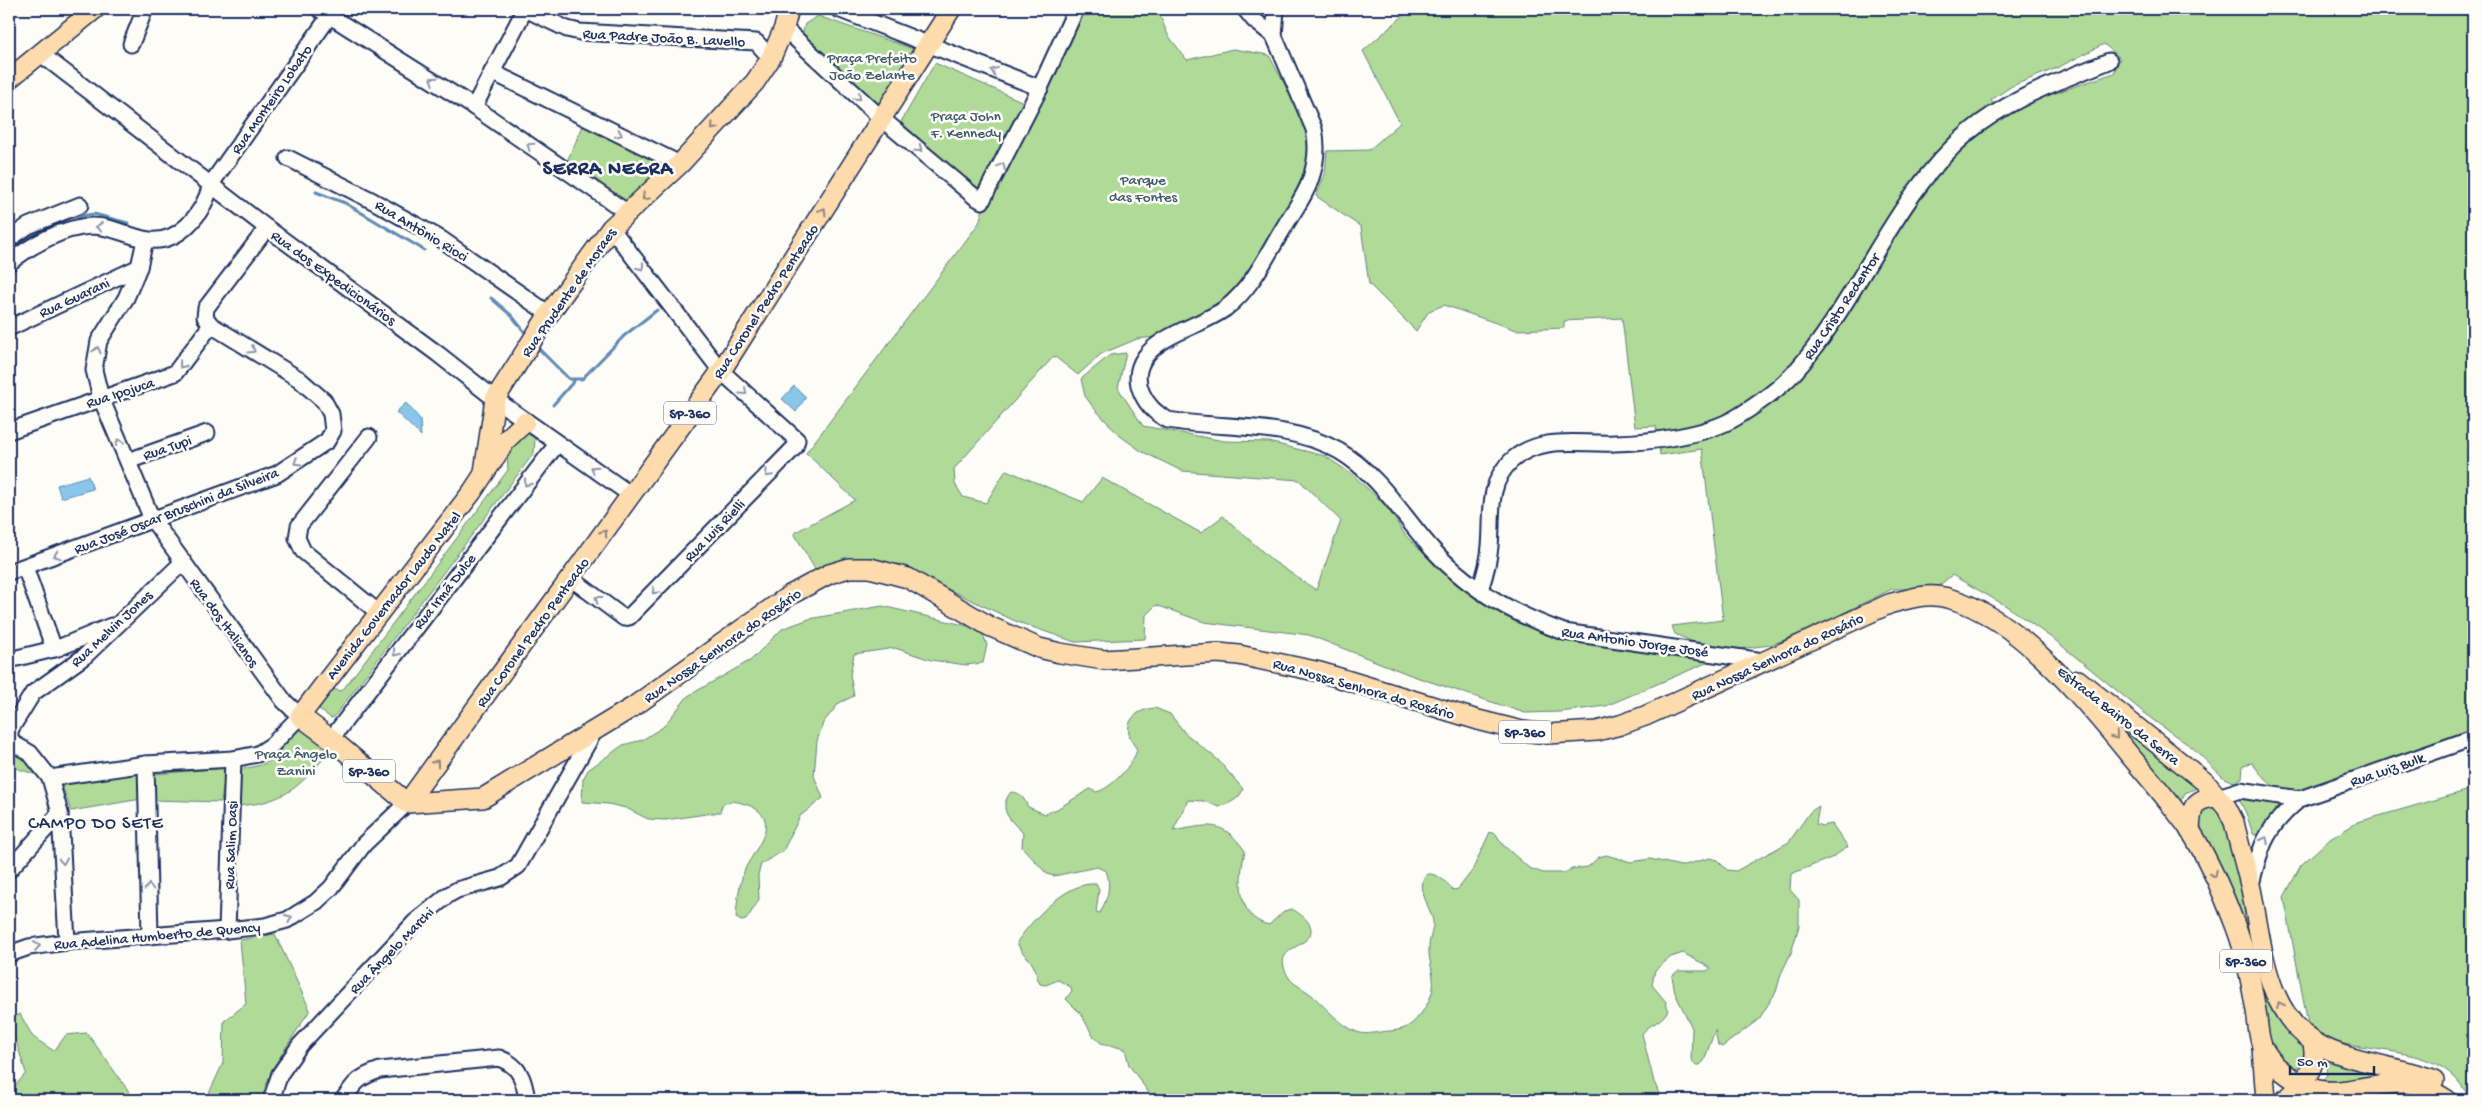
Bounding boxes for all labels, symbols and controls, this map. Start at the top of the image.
street label: Rua Padre João B. Lavello [582,26,746,52]
street label: Rua Monteiro Lobato [228,42,317,158]
park label: Praça Prefeito João Zelante [826,50,917,85]
one-way arrow [991,66,999,76]
one-way arrow [429,77,438,87]
one-way arrow [853,91,862,100]
park label: Praça John F. Kennedy [930,108,1002,143]
one-way arrow [710,122,719,131]
one-way arrow [614,128,623,138]
one-way arrow [526,143,536,152]
one-way arrow [913,143,922,151]
district label: SERRA NEGRA [543,159,675,182]
one-way arrow [995,162,1005,171]
park label: Parque das Fontes [1109,172,1178,207]
one-way arrow [641,191,650,200]
street label: Rua Antônio Rioci [371,197,471,267]
one-way arrow [817,207,826,216]
street label: Rua Coronel Pedro Penteado [710,221,824,383]
one-way arrow [94,222,102,233]
street label: Rua Prudente de Moraes [518,225,621,361]
street label: Rua dos Expedicionários [267,227,399,330]
street label: Rua Cristo Redentor [1800,249,1886,364]
one-way arrow [635,261,644,271]
street label: Rua Guarani [37,275,113,323]
one-way arrow [247,344,256,354]
one-way arrow [91,345,102,354]
one-way arrow [179,359,188,368]
street label: Rua Ipojuca [84,374,157,413]
one-way arrow [739,386,748,395]
road number: SP-360 [664,402,716,424]
street label: Rua Tupi [141,432,194,466]
one-way arrow [115,438,126,447]
one-way arrow [293,456,302,465]
street label: Rua José Oscar Bruschini da Silveira [72,464,282,559]
one-way arrow [590,466,599,476]
one-way arrow [765,469,774,478]
one-way arrow [525,477,533,486]
street label: Rua Luis Rielli [681,496,750,567]
street label: Avenida Governador Laudo Natel [323,509,466,684]
one-way arrow [598,530,607,539]
one-way arrow [54,549,62,559]
street label: Rua Irmã Dulce [410,551,481,634]
street label: Rua Coronel Pedro Penteado [473,555,594,712]
street label: Rua dos Italianos [185,575,262,672]
street label: Rua Nossa Senhora do Rosário [641,585,806,708]
one-way arrow [652,585,661,594]
street label: Rua Melvin Jones [68,587,157,672]
one-way arrow [595,596,604,604]
street label: Rua Nossa Senhora do Rosário [1689,610,1867,706]
street label: Rua Antonio Jorge José [1560,624,1710,662]
one-way arrow [394,647,402,656]
street label: Rua Nossa Senhora do Rosário [1271,655,1457,725]
street label: Estrada Bairro da Serra [2053,663,2183,771]
road number: SP-360 [1499,720,1551,744]
one-way arrow [2109,730,2117,739]
park label: Praça Ângelo Zanini [254,746,337,781]
street label: Rua Luiz Bulk [2348,749,2428,792]
road number: SP-360 [343,759,395,782]
one-way arrow [430,759,439,769]
street label: Rua Salim Oasi [221,800,243,890]
district label: CAMPO DO SETE [28,814,164,835]
one-way arrow [2259,836,2269,845]
one-way arrow [57,858,68,866]
one-way arrow [2208,869,2218,878]
one-way arrow [144,883,154,891]
street label: Rua Ângelo Marchi [346,904,439,999]
one-way arrow [284,913,293,924]
street label: Rua Adelina Humberto de Quency [53,919,262,955]
one-way arrow [34,941,42,952]
road number: SP-360 [2220,949,2272,972]
one-way arrow [2276,1001,2286,1010]
scale bar [2290,1044,2373,1076]
text: 50 m [2297,1054,2328,1072]

